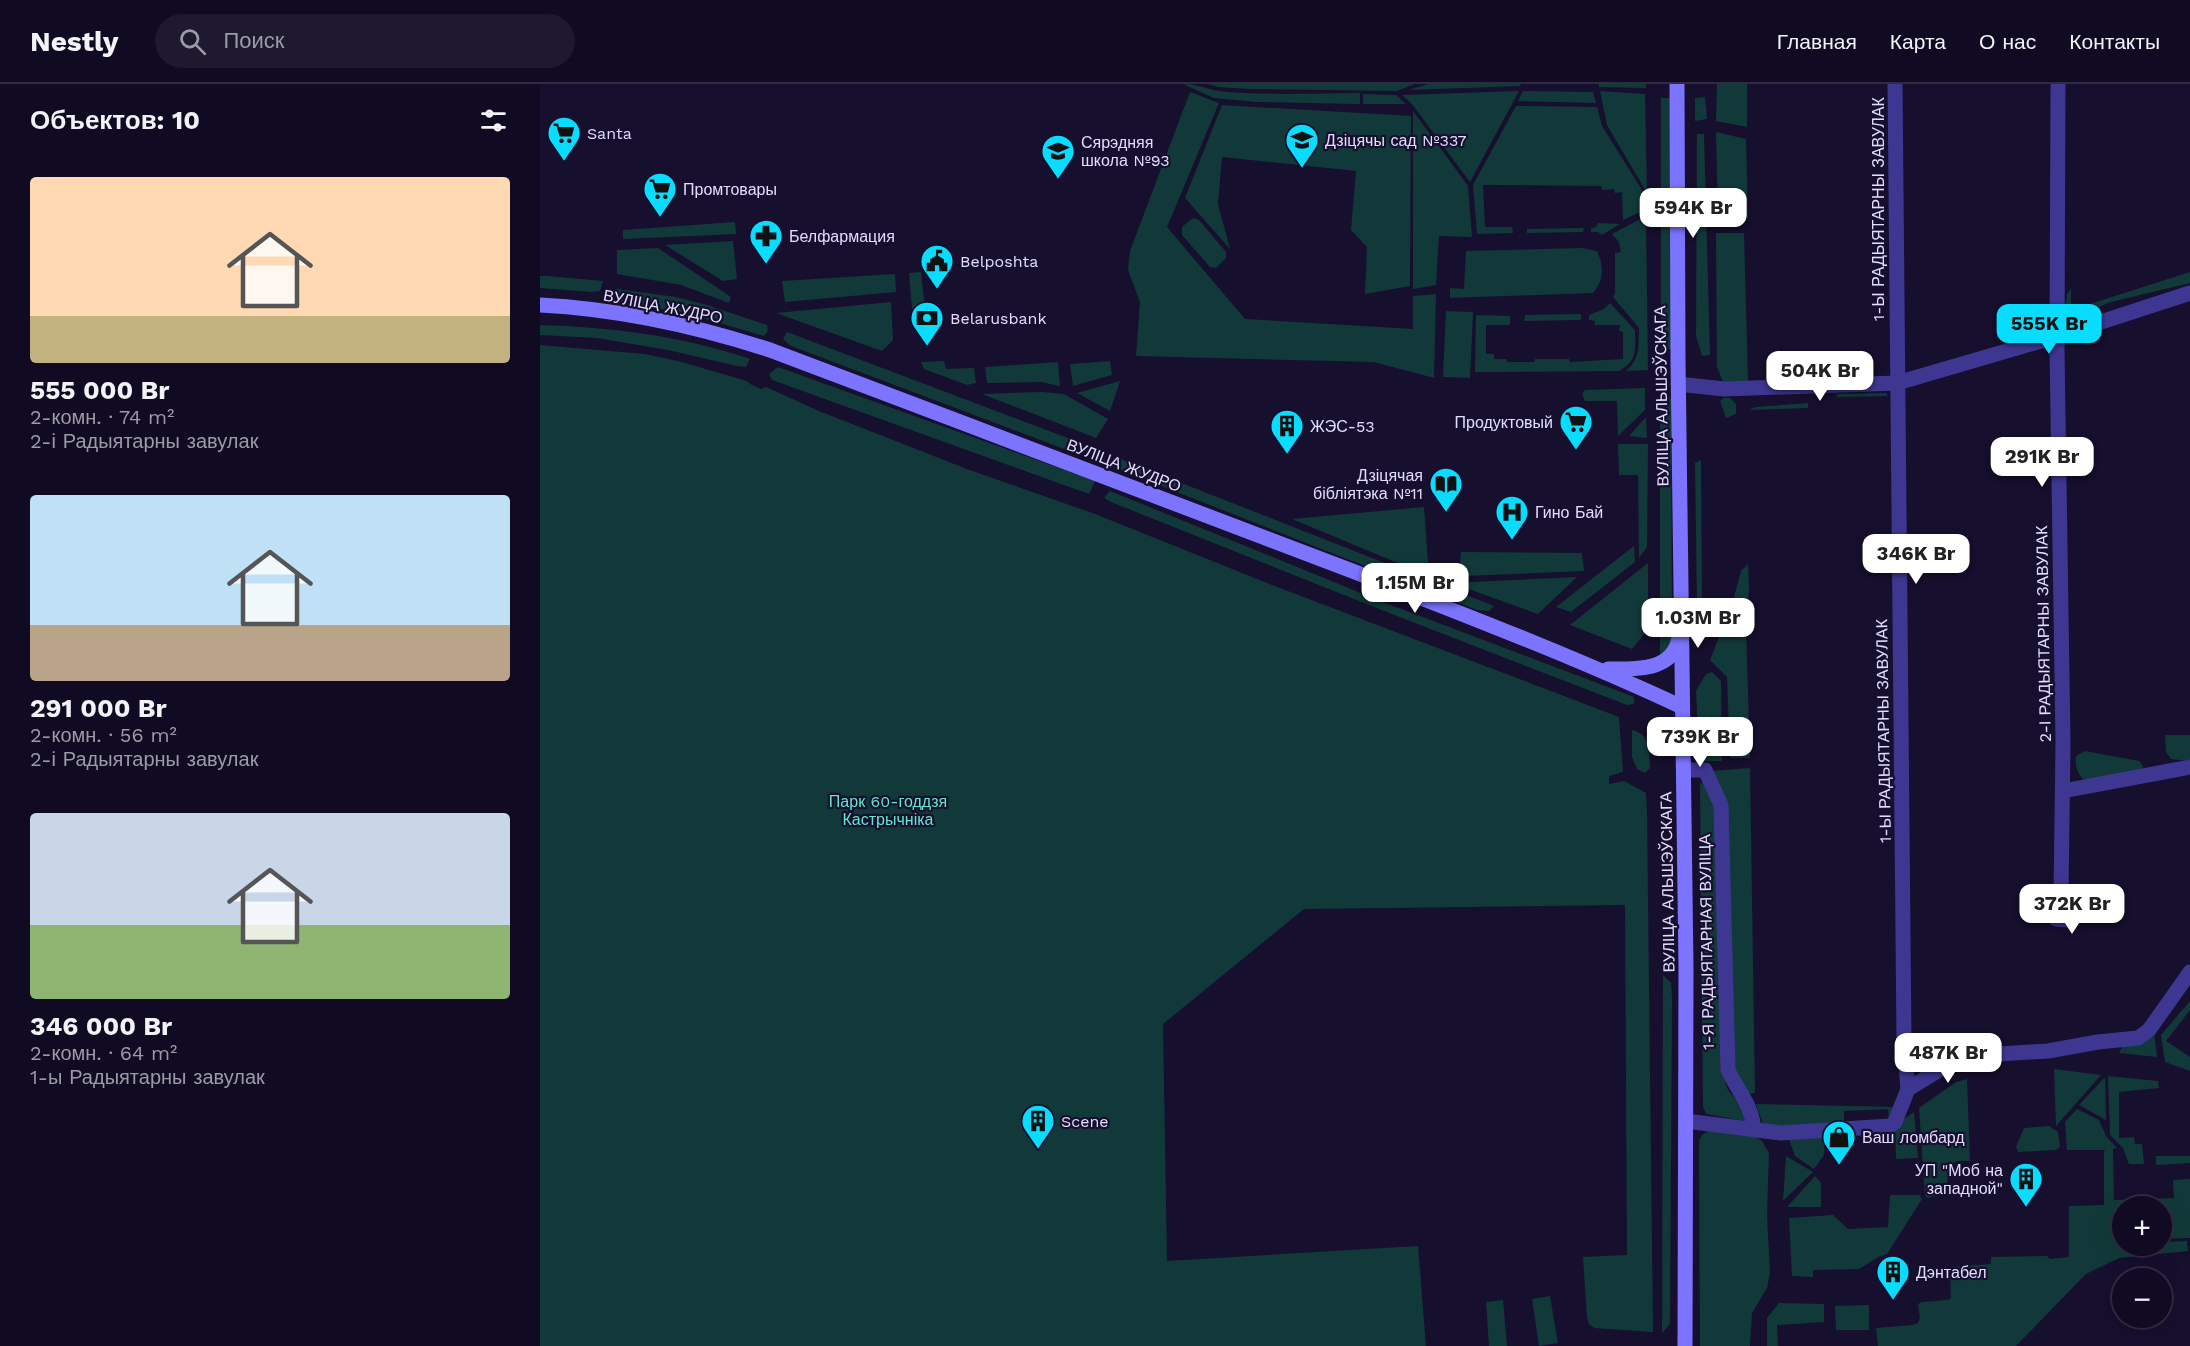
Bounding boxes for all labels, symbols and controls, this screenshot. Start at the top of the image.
search box [155,14,575,68]
text: Nestly [30,25,119,58]
icon: search [176,25,209,58]
text: Поиск [224,28,284,53]
text: Главная [1777,29,1857,54]
text: Карта [1890,29,1946,54]
text: О нас [1979,29,2036,54]
text: Контакты [2069,29,2160,54]
street label: 1-Ы РАДЫЯТАРНЫ ЗАВУЛАК [1869,96,1888,321]
icon: filters [477,104,510,137]
text: Объектов: 10 [30,105,200,135]
supermarket icon: Santa [546,115,582,162]
school or university icon: Дзіцячы сад №337 [1284,122,1320,169]
place label: Santa [587,124,632,143]
place label: Дзіцячы сад №337 [1325,131,1467,150]
school or university icon: Сярэдняя школа №93 [1040,133,1076,180]
place label: Сярэдняя школа №93 [1081,133,1170,170]
supermarket icon: Промтовары [642,171,678,218]
place label: Промтовары [683,180,777,199]
pin: 594K Br [1638,188,1748,239]
text: 594K Br [1654,195,1732,219]
icon: home [216,216,324,324]
pharmacy icon: Белфармация [748,218,784,265]
place label: Белфармация [789,227,895,246]
public building icon: Belposhta [919,243,955,290]
place label: Belposhta [960,252,1038,271]
street label: ВУЛІЦА ЖУДРО [602,286,724,327]
bank icon: Belarusbank [909,300,945,347]
pin: 555K Br [1994,304,2104,355]
street label: ВУЛІЦА АЛЬШЭЎСКАГА [1649,305,1673,487]
place label: Belarusbank [950,309,1047,328]
text: 555K Br [2011,311,2087,335]
pin: 504K Br [1765,351,1875,402]
text: 504K Br [1780,358,1860,382]
text: 555 000 Br [30,375,170,405]
supermarket icon: Продуктовый [1558,404,1594,451]
text: 2-комн. · 74 m² [30,405,174,429]
building icon: ЖЭС-53 [1269,408,1305,455]
place label: Продуктовый [1455,413,1553,432]
place label: ЖЭС-53 [1310,417,1375,436]
text: 2-і Радыятарны завулак [30,429,258,453]
street label: ВУЛІЦА ЖУДРО [1064,435,1184,496]
pin: 291K Br [1987,437,2097,488]
text: 291K Br [2005,444,2079,468]
place label: Дзіцячая бібліятэка №11 [1313,466,1423,503]
library icon: Дзіцячая бібліятэка №11 [1428,466,1464,513]
hospital icon: Гино Бай [1494,494,1530,541]
place label: Гино Бай [1535,503,1603,522]
street label: 2-І РАДЫЯТАРНЫ ЗАВУЛАК [2032,525,2055,743]
icon: home [216,534,324,642]
pin: 346K Br [1861,534,1971,585]
text: 346K Br [1877,541,1955,565]
pin: 1.15M Br [1353,563,1477,614]
text: 1.15M Br [1376,570,1454,594]
pin: 1.03M Br [1636,598,1760,649]
text: 1.03M Br [1655,605,1741,629]
street label: 1-Ы РАДЫЯТАРНЫ ЗАВУЛАК [1872,618,1895,843]
text: 291 000 Br [30,693,167,723]
pin: 739K Br [1645,717,1755,768]
text: 2-комн. · 56 m² [30,723,177,747]
text: 739K Br [1661,724,1739,748]
text: 2-і Радыятарны завулак [30,747,258,771]
street label: ВУЛІЦА АЛЬШЭЎСКАГА [1655,791,1679,973]
park label: Парк 60-годдзя Кастрычніка [829,792,947,829]
street label: 1-Я РАДЫЯТАРНАЯ ВУЛІЦА [1695,834,1718,1050]
icon: home [216,852,324,960]
pin: 372K Br [2017,884,2127,935]
text: 372K Br [2033,891,2111,915]
text: 346 000 Br [30,1011,172,1041]
pin: 487K Br [1893,1033,2003,1084]
text: 487K Br [1909,1040,1987,1064]
text: 2-комн. · 64 m² [30,1041,177,1065]
text: 1-ы Радыятарны завулак [30,1065,265,1089]
building icon: Scene [1020,1103,1056,1150]
place label: Scene [1061,1112,1109,1131]
shop icon: Ваш ломбард [1821,1119,1857,1166]
place label: Ваш ломбард [1862,1128,1965,1147]
place label: УП "Моб на западной" [1915,1161,2003,1198]
building icon: УП "Моб на западной" [2008,1161,2044,1208]
map controls [2112,1196,2172,1328]
button: + [2112,1196,2172,1256]
building icon: Дэнтабел [1875,1254,1911,1301]
place label: Дэнтабел [1916,1263,1987,1282]
button: − [2112,1268,2172,1328]

